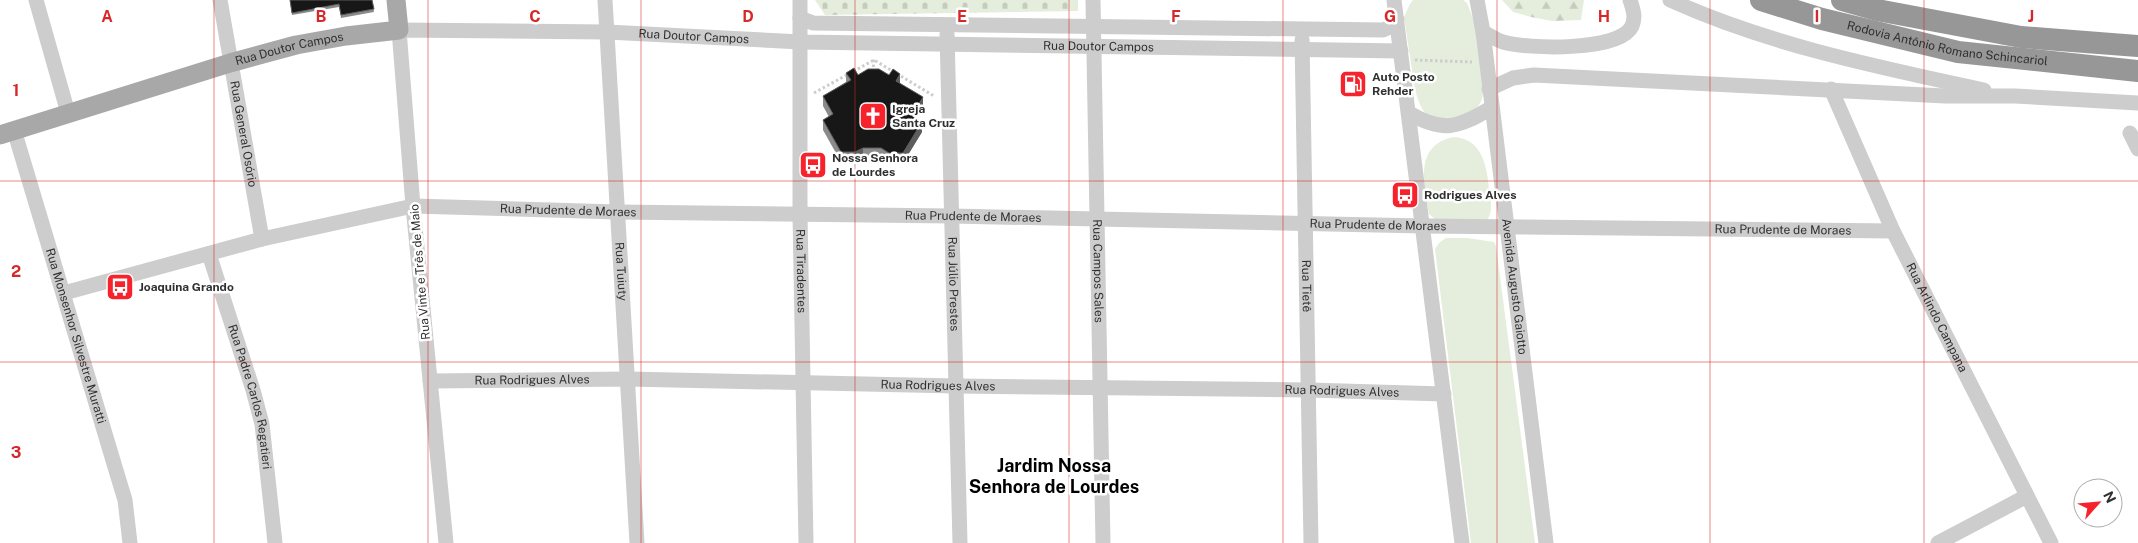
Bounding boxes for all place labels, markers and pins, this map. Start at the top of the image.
fuel station icon: Auto Posto Rehder [1338,69,1368,99]
place label: Auto Posto Rehder [1372,70,1435,98]
church icon: Igreja Santa Cruz [858,101,888,131]
place label: Igreja Santa Cruz [892,102,955,130]
bus stop icon: Nossa Senhora de Lourdes [798,150,828,180]
place label: Nossa Senhora de Lourdes [832,151,918,179]
bus stop icon: Rodrigues Alves [1390,180,1420,210]
place label: Rodrigues Alves [1424,188,1517,202]
bus stop icon: Joaquina Grando [105,272,135,302]
place label: Joaquina Grando [139,280,234,294]

